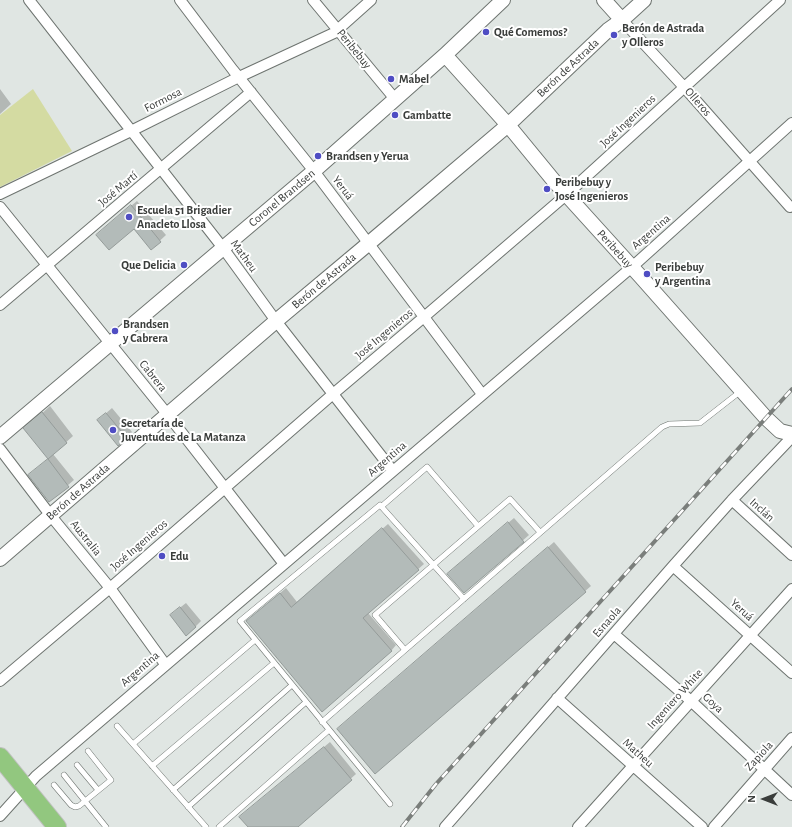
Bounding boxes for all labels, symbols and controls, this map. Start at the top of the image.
place label: Berón de Astrada y Olleros [622,21,704,49]
place label: Qué Comemos? [494,25,567,39]
street label: Peribebuy [334,26,374,72]
marker: Qué Comemos? [481,27,491,37]
marker: Berón de Astrada y Olleros [609,30,619,40]
street label: Berón de Astrada [534,36,602,100]
place label: Mabel [399,72,429,86]
marker: Mabel [386,74,396,84]
street label: Formosa [142,85,184,115]
street label: Olleros [682,85,714,119]
street label: José Ingenieros [597,92,659,150]
place label: Gambatte [403,108,451,122]
marker: Gambatte [390,110,400,120]
place label: Brandsen y Yerua [326,149,409,163]
marker: Brandsen y Yerua [313,151,323,161]
street label: Coronel Brandsen [246,166,318,230]
street label: José Martí [95,168,141,210]
street label: Yeruá [329,173,357,203]
place label: Peribebuy y José Ingenieros [555,175,628,203]
marker: Peribebuy y José Ingenieros [542,184,552,194]
place label: Escuela 51 Brigadier Anacleto Llosa [137,203,231,231]
street label: Argentina [629,211,673,253]
marker: Escuela 51 Brigadier Anacleto Llosa [124,212,134,222]
street label: Peribebuy [594,227,636,271]
street label: Matheu [227,237,261,275]
street label: Berón de Astrada [289,250,359,312]
place label: Que Delicia [121,258,176,272]
marker: Que Delicia [179,260,189,270]
place label: Peribebuy y Argentina [655,260,711,288]
marker: Peribebuy y Argentina [642,269,652,279]
street label: José Ingenieros [352,306,416,362]
place label: Brandsen y Cabrera [123,317,169,345]
marker: Brandsen y Cabrera [110,326,120,336]
street label: Cabrera [136,357,170,395]
place label: Secretaría de Juventudes de La Matanza [121,416,246,444]
marker: Secretaría de Juventudes de La Matanza [108,425,118,435]
street label: Argentina [365,438,409,480]
street label: Berón de Astrada [43,460,113,524]
street label: Inclán [747,495,777,525]
street label: José Ingenieros [108,516,170,574]
street label: Australia [67,517,105,559]
place label: Edu [170,549,188,563]
marker: Edu [157,551,167,561]
street label: Yeruá [727,596,757,624]
street label: Esnaola [590,604,624,640]
street label: Argentina [118,648,162,690]
street label: Ingeniero White [644,666,706,732]
street label: Goya [700,690,726,716]
street label: Matheu [620,735,656,771]
street label: Zapiola [742,738,776,774]
north arrow [744,779,784,819]
text: N [746,795,757,803]

